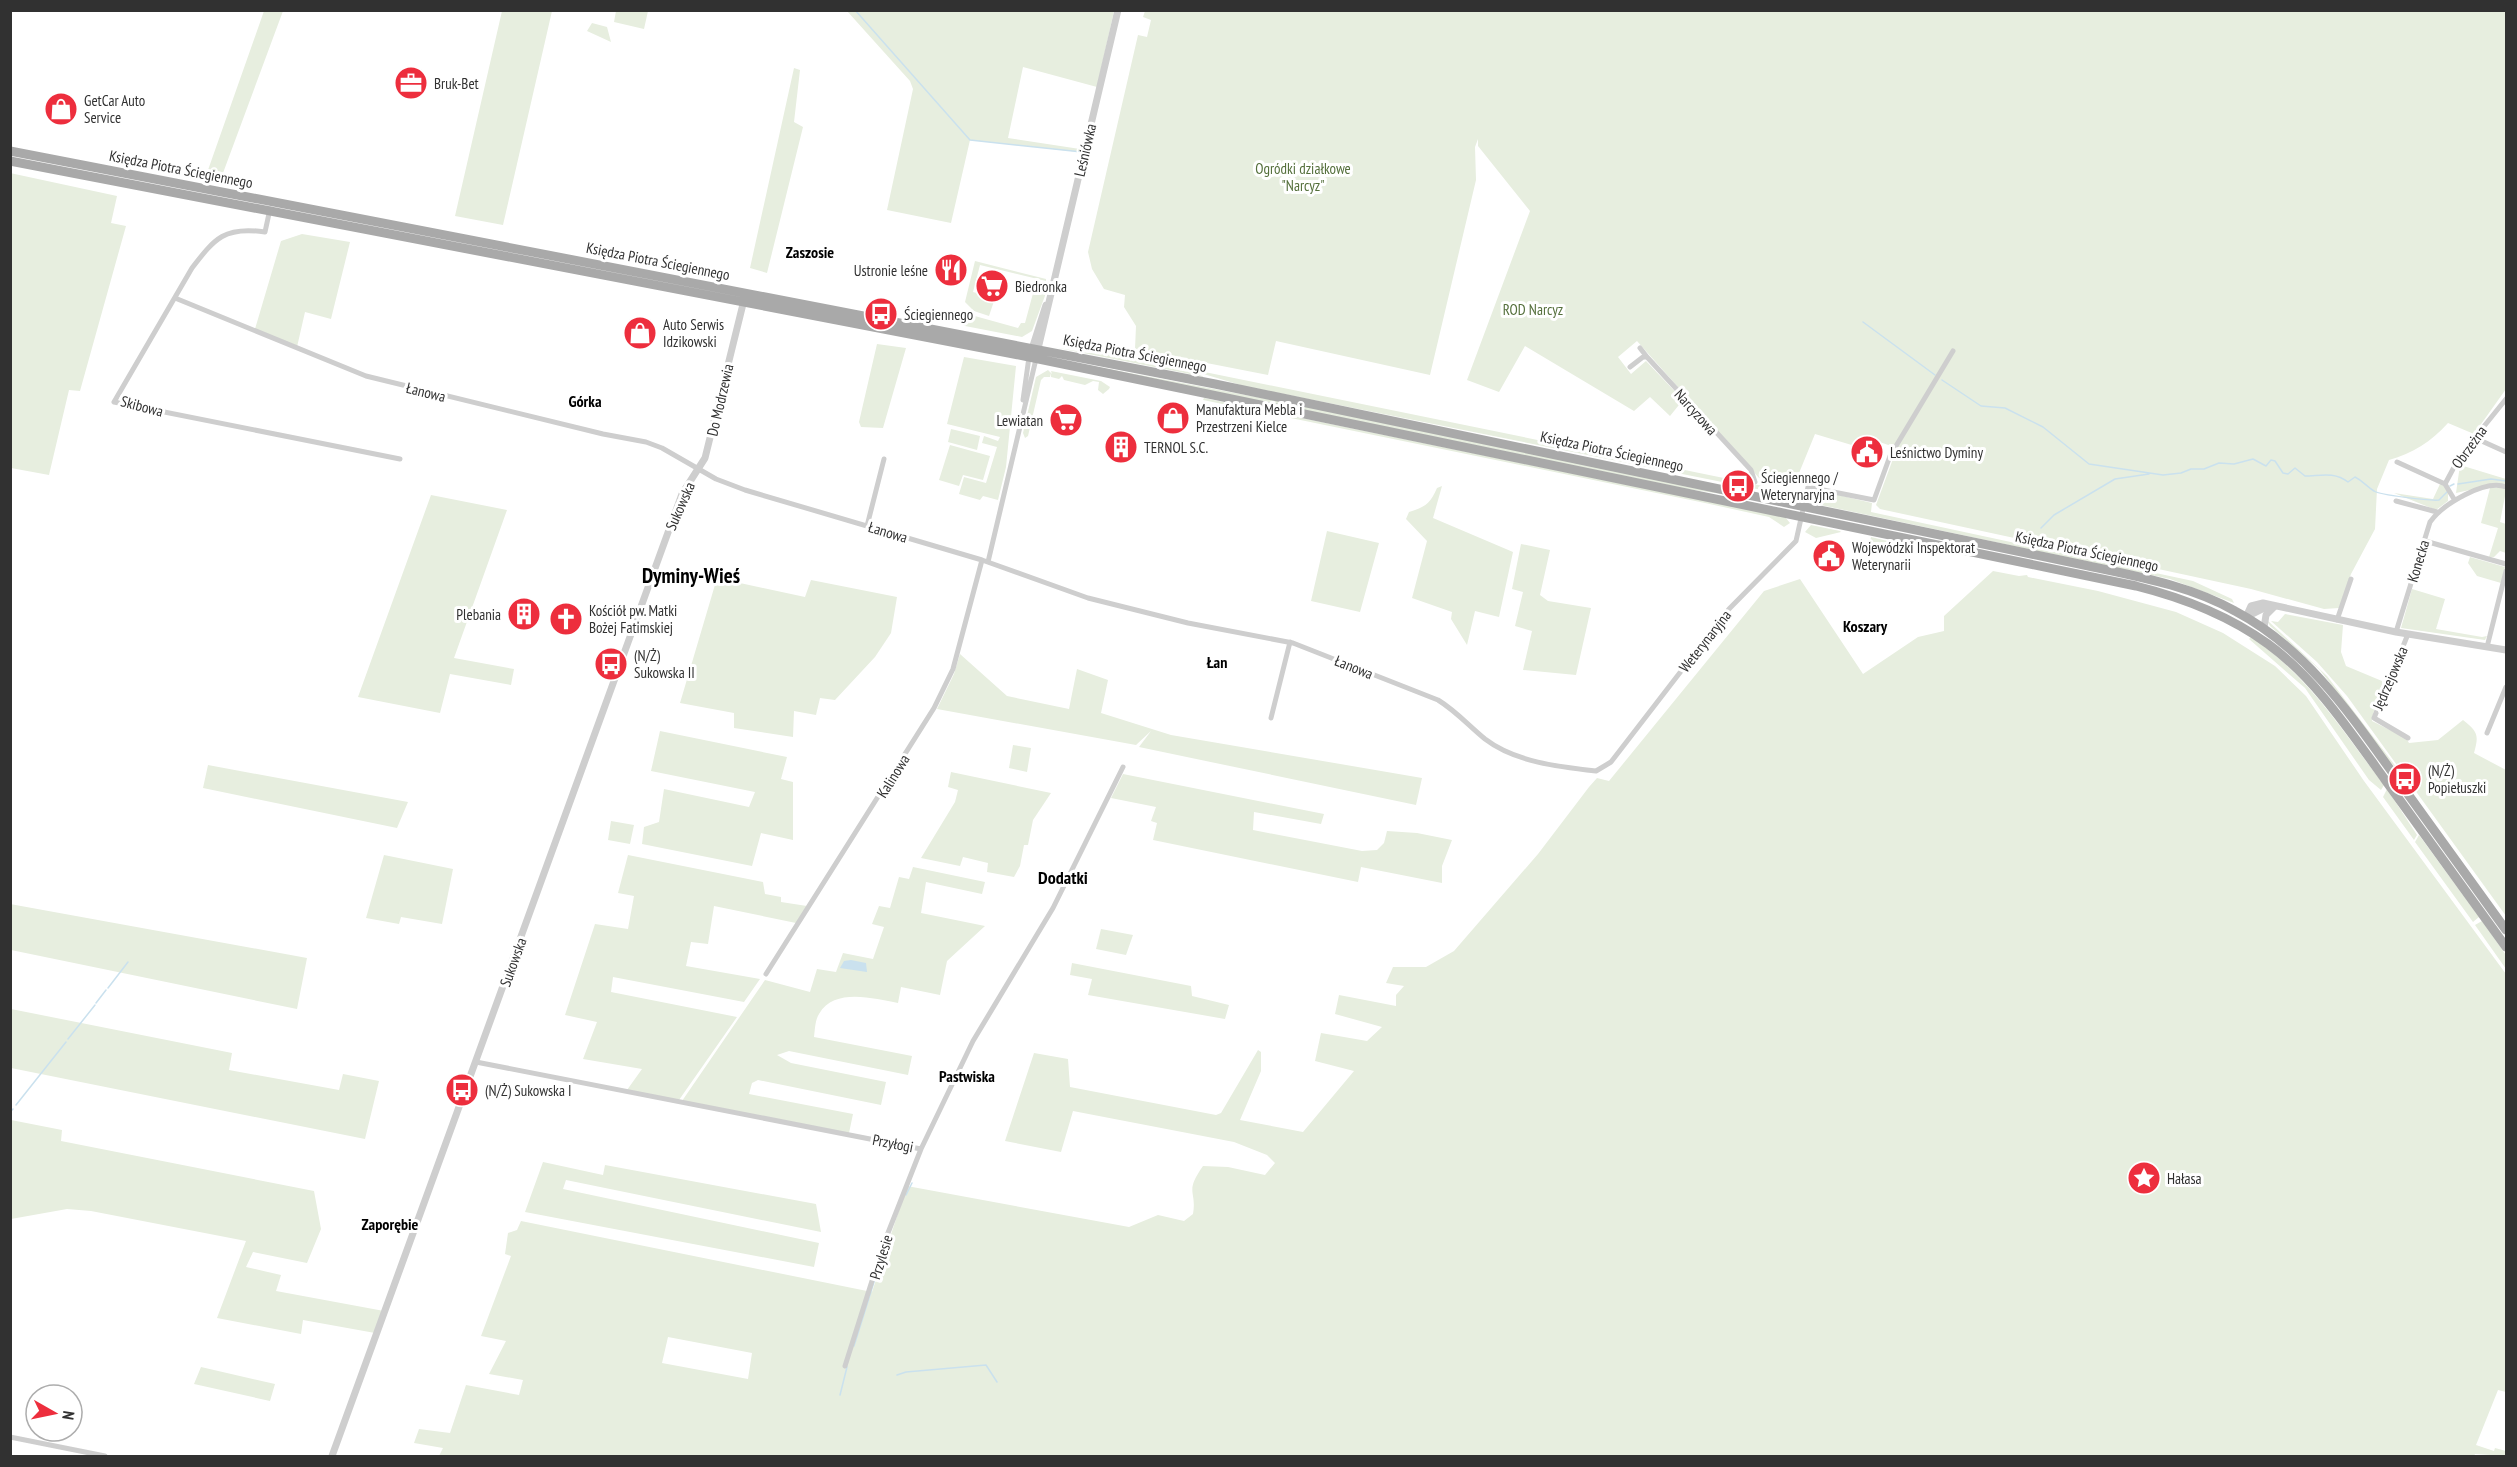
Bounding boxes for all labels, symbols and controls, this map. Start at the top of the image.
office icon: Bruk-Bet [393,65,429,101]
place label: Bruk-Bet [434,74,479,93]
shop icon: GetCar Auto Service [43,91,79,127]
place label: GetCar Auto Service [84,91,145,127]
street label: Leśniówka [1070,122,1100,178]
street label: Księdza Piotra Ściegiennego [108,146,254,192]
park label: Ogródki działkowe "Narcyz" [1255,159,1351,195]
street label: Księdza Piotra Ściegiennego [585,238,731,284]
district label: Zaszosie [786,242,834,262]
restaurant icon: Ustronie leśne [933,252,969,288]
place label: Ustronie leśne [854,261,928,280]
supermarket icon: Biedronka [974,268,1010,304]
place label: Biedronka [1015,277,1067,296]
bus stop icon: Ściegiennego [863,296,899,332]
park label: ROD Narcyz [1503,300,1563,319]
place label: Ściegiennego [904,305,973,324]
shop icon: Auto Serwis Idzikowski [622,315,658,351]
place label: Auto Serwis Idzikowski [663,315,724,351]
street label: Księdza Piotra Ściegiennego [1062,330,1208,376]
street label: Do Modrzewia [702,362,738,438]
street label: Łanowa [404,378,448,406]
street label: Narcyzowa [1670,385,1722,439]
street label: Skibowa [119,391,165,421]
district label: Górka [568,391,602,411]
shop icon: Manufaktura Mebla i Przestrzeni Kielce [1155,400,1191,436]
place label: Manufaktura Mebla i Przestrzeni Kielce [1196,400,1302,436]
supermarket icon: Lewiatan [1048,402,1084,438]
place label: Lewiatan [997,411,1043,430]
street label: Obrzeżna [2447,422,2491,472]
street label: Księdza Piotra Ściegiennego [1539,427,1685,475]
building icon: TERNOL S.C. [1103,429,1139,465]
public building icon: Leśnictwo Dyminy [1849,434,1885,470]
place label: TERNOL S.C. [1144,438,1208,457]
place label: Leśnictwo Dyminy [1890,443,1983,462]
bus stop icon: Ściegiennego / Weterynaryjna [1720,468,1756,504]
place label: Ściegiennego / Weterynaryjna [1761,468,1838,504]
street label: Sukowska [661,479,699,533]
street label: Łanowa [866,517,910,547]
street label: Księdza Piotra Ściegiennego [2014,527,2160,575]
public building icon: Wojewódzki Inspektorat Weterynarii [1811,538,1847,574]
place label: Wojewódzki Inspektorat Weterynarii [1852,538,1975,574]
street label: Konecka [2403,538,2433,584]
district label: Dyminy-Wieś [642,562,740,589]
building icon: Plebania [506,596,542,632]
church icon: Kościół pw. Matki Bożej Fatimskiej [548,601,584,637]
place label: Kościół pw. Matki Bożej Fatimskiej [589,601,677,637]
place label: Plebania [456,605,501,624]
street label: Weterynaryjna [1675,606,1735,676]
district label: Koszary [1843,616,1888,636]
street label: Jędrzejowska [2368,643,2412,714]
bus stop icon: (N/Ż) Sukowska II [593,646,629,682]
place label: (N/Ż) Sukowska II [634,646,695,682]
street label: Łanowa [1332,651,1376,683]
district label: Łan [1207,652,1227,672]
street label: Kalinowa [872,751,914,801]
bus stop icon: (N/Ż) Popiełuszki [2387,761,2423,797]
place label: (N/Ż) Popiełuszki [2428,761,2486,797]
district label: Dodatki [1038,866,1088,889]
street label: Sukowska [495,935,531,989]
district label: Pastwiska [939,1066,995,1086]
bus stop icon: (N/Ż) Sukowska I [444,1072,480,1108]
place label: (N/Ż) Sukowska I [485,1081,572,1100]
street label: Przyłogi [871,1130,915,1156]
place icon: Hałasa [2126,1160,2162,1196]
place label: Hałasa [2167,1169,2202,1188]
district label: Zaporębie [362,1214,419,1234]
street label: Przylesie [865,1232,897,1282]
north arrow [24,1383,84,1443]
text: N [58,1410,79,1421]

